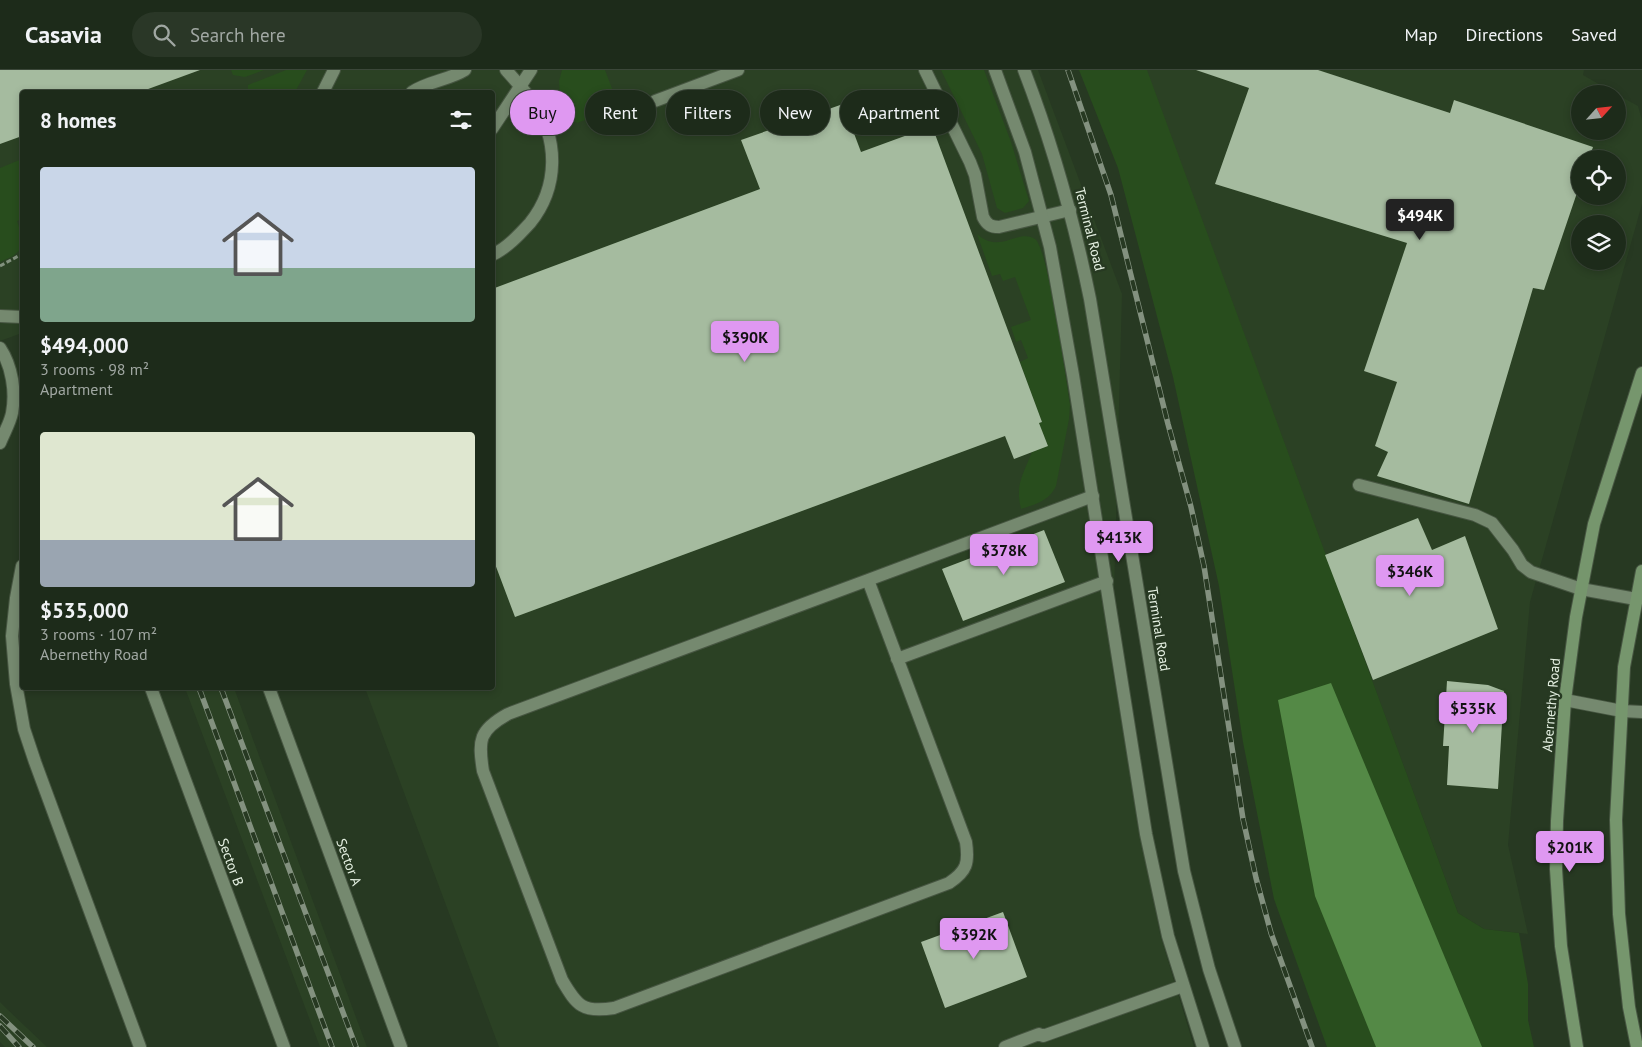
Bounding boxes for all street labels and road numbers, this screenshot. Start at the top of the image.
street label: Terminal Road [1071,186,1109,272]
street label: Terminal Road [1143,586,1175,672]
street label: Abernethy Road [1538,657,1564,753]
street label: Sector B [214,836,248,888]
street label: Sector A [332,836,366,889]

